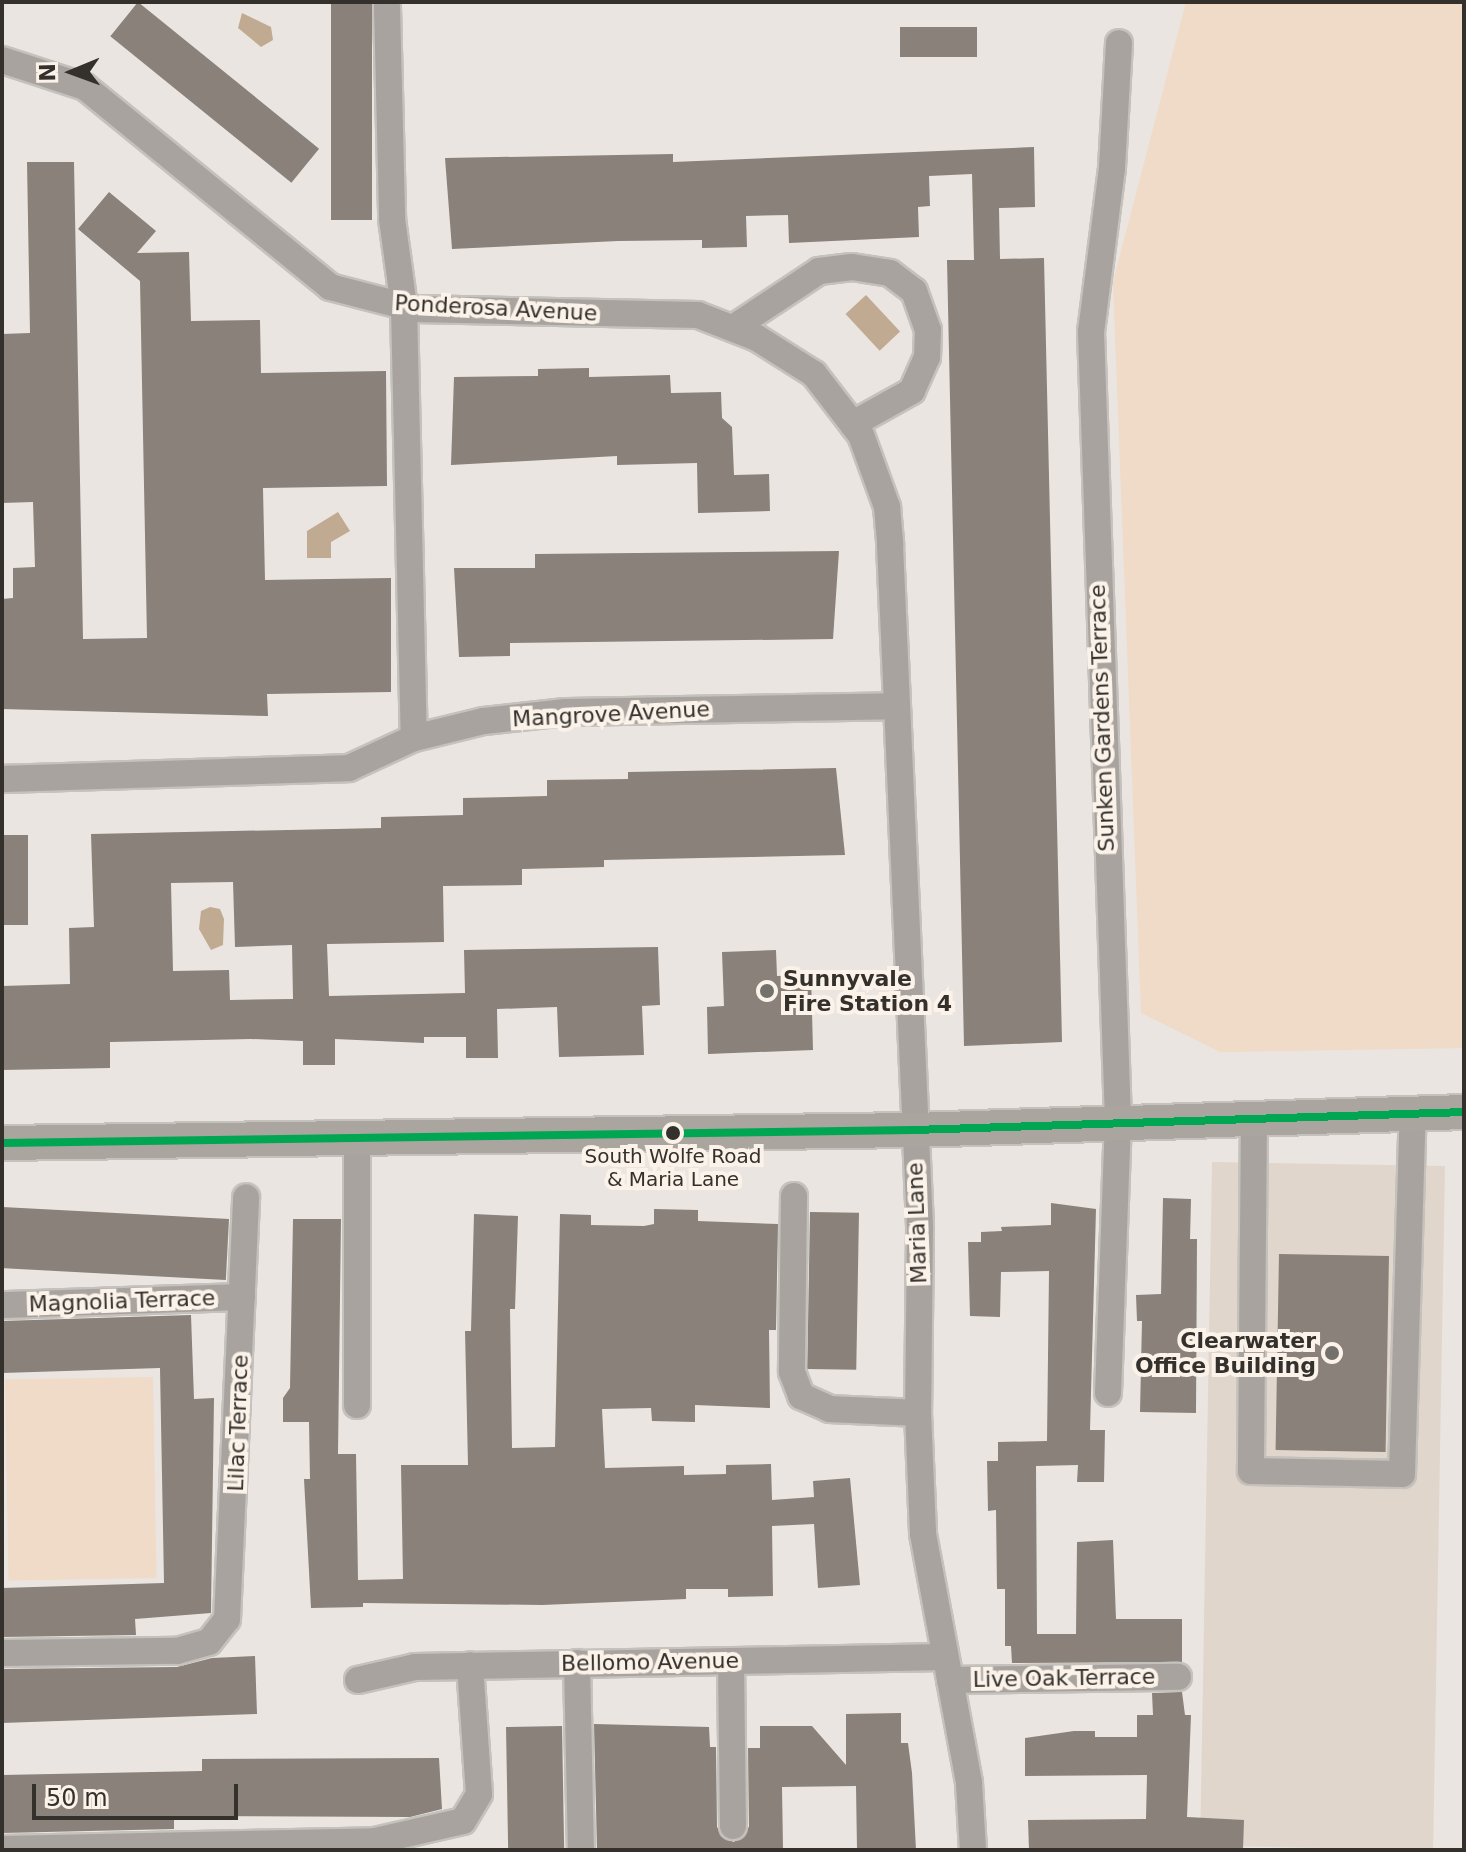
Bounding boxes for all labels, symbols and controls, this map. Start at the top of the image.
north arrow [32,32,112,112]
text: N [35,63,60,82]
street label: Ponderosa Avenue [394,290,598,326]
street label: Sunken Gardens Terrace [1084,584,1120,852]
street label: Mangrove Avenue [512,696,710,732]
place label: Sunnyvale Fire Station 4 [783,965,952,1016]
marker: Sunnyvale Fire Station 4 [758,982,776,1000]
marker: South Wolfe Road & Maria Lane [665,1125,681,1141]
place label: South Wolfe Road & Maria Lane [585,1144,761,1191]
street label: Maria Lane [902,1162,932,1284]
street label: Magnolia Terrace [28,1285,216,1317]
place label: Clearwater Office Building [1135,1327,1316,1378]
marker: Clearwater Office Building [1323,1344,1341,1362]
street label: Lilac Terrace [222,1354,254,1492]
street label: Bellomo Avenue [561,1647,739,1677]
street label: Live Oak Terrace [973,1663,1155,1693]
scale bar [36,1768,242,1818]
text: 50 m [46,1784,108,1812]

